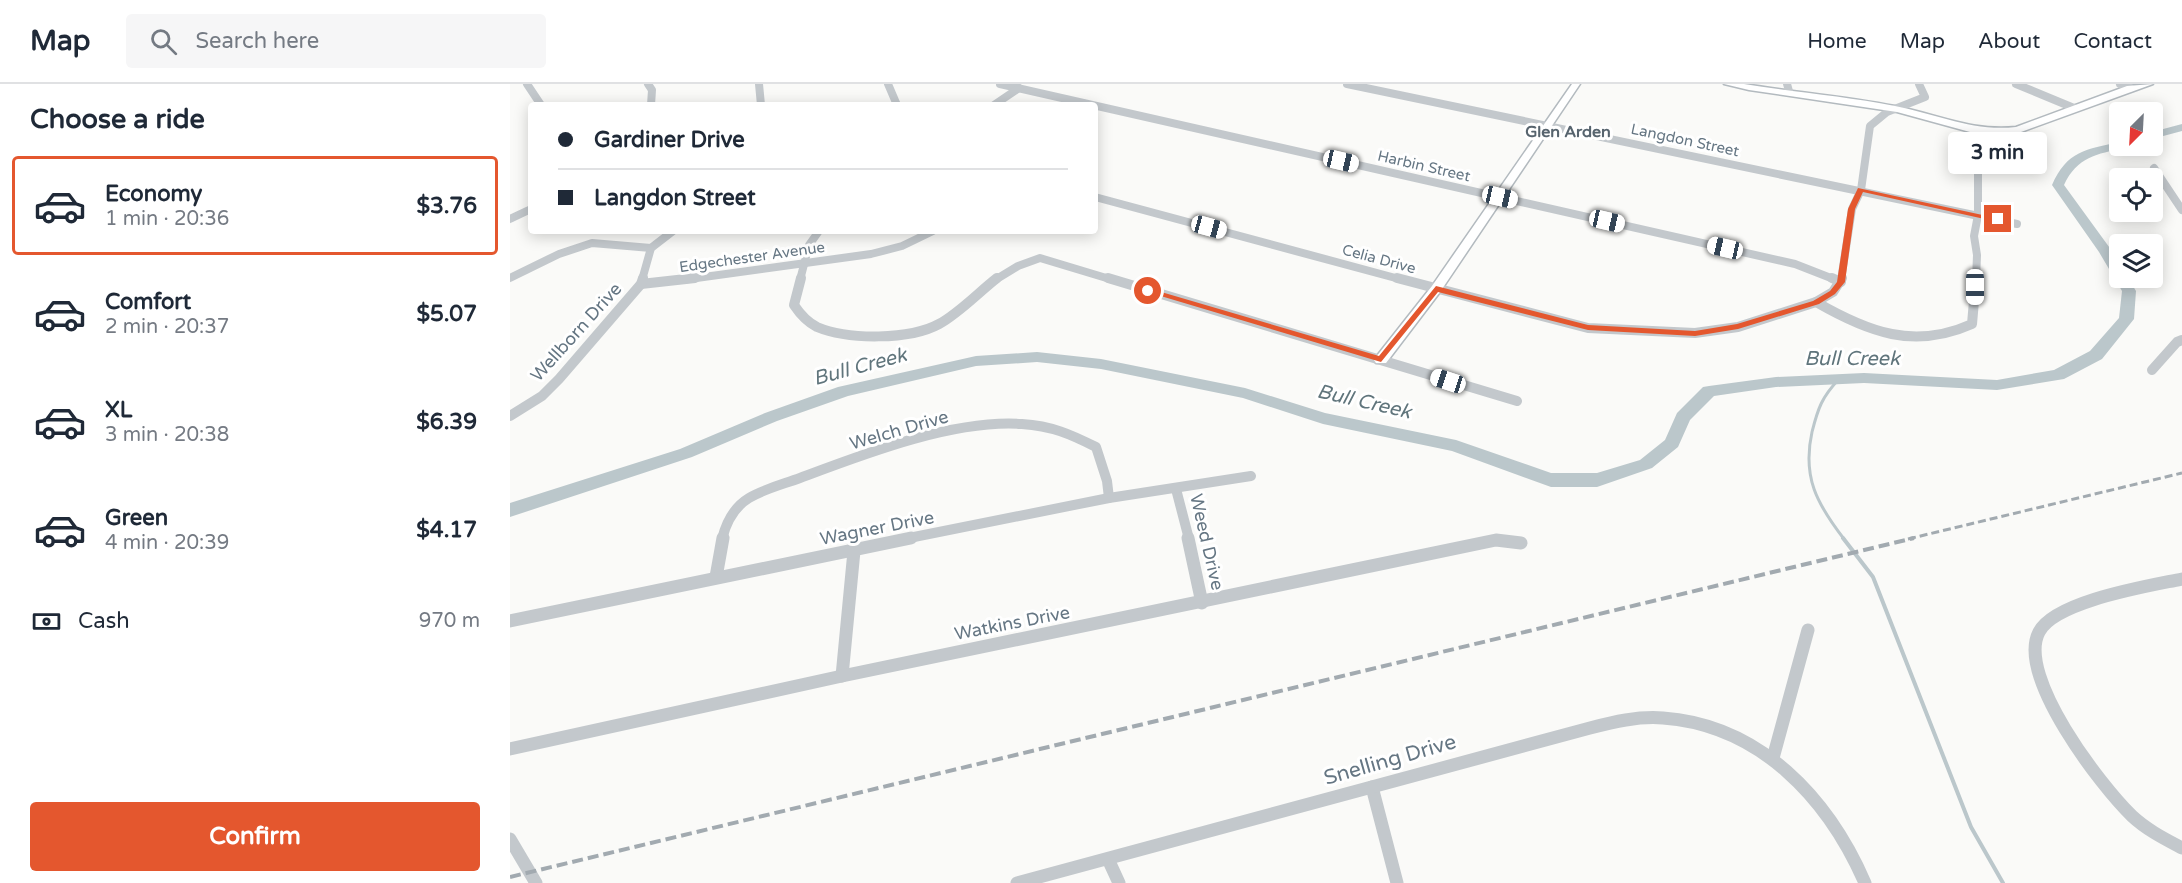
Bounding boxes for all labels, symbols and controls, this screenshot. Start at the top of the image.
search box [126,14,546,68]
text: Map [30,24,90,58]
icon: search [147,25,180,58]
text: Search here [195,28,319,54]
text: Home [1807,29,1867,54]
text: Map [1900,29,1945,54]
text: About [1978,29,2040,54]
text: Contact [2073,29,2152,54]
north arrow [2109,102,2163,156]
map controls [2109,102,2163,288]
text: Choose a ride [30,103,205,136]
street label: Langdon Street [1629,120,1741,160]
district label: Glen Arden [1525,122,1611,142]
text: Gardiner Drive [594,127,745,153]
callout: 3 min [1948,132,2048,174]
text: 3 min [1971,141,2024,165]
street label: Harbin Street [1376,147,1472,185]
car [1321,148,1361,174]
button: locate [2109,168,2163,222]
icon: car [33,179,87,233]
text: Economy [105,181,202,207]
car [1480,184,1520,210]
text: Langdon Street [594,185,756,211]
text: $3.76 [416,193,477,219]
route end [1984,205,2011,232]
text: 1 min · 20:36 [105,207,229,231]
car [1587,208,1627,234]
car [1189,214,1229,240]
button: layers [2109,234,2163,288]
car [1705,235,1745,261]
street label: Edgechester Avenue [678,238,826,276]
street label: Celia Drive [1340,241,1418,277]
car [1966,269,1984,305]
route start [1134,277,1161,304]
street label: Wellborn Drive [526,278,626,386]
icon: car [33,287,87,341]
text: Comfort [105,289,191,315]
text: $5.07 [416,301,477,327]
text: 2 min · 20:37 [105,315,229,339]
water label: Bull Creek [811,342,911,391]
water label: Bull Creek [1804,347,1902,371]
car [1428,367,1468,395]
water label: Bull Creek [1315,380,1415,425]
icon: car [33,395,87,449]
text: XL [105,397,132,423]
street label: Welch Drive [847,405,951,455]
text: $6.39 [416,409,477,435]
text: 3 min · 20:38 [105,423,229,447]
street label: Weed Drive [1185,492,1229,592]
icon: car [33,503,87,557]
text: Green [105,505,168,531]
street label: Wagner Drive [818,506,936,550]
text: $4.17 [416,517,477,543]
text: 4 min · 20:39 [105,531,229,555]
street label: Watkins Drive [952,601,1072,645]
icon: cash [30,605,63,638]
text: Cash [78,608,130,634]
text: 970 m [419,609,480,633]
street label: Snelling Drive [1321,729,1459,791]
button: Confirm [30,802,480,871]

